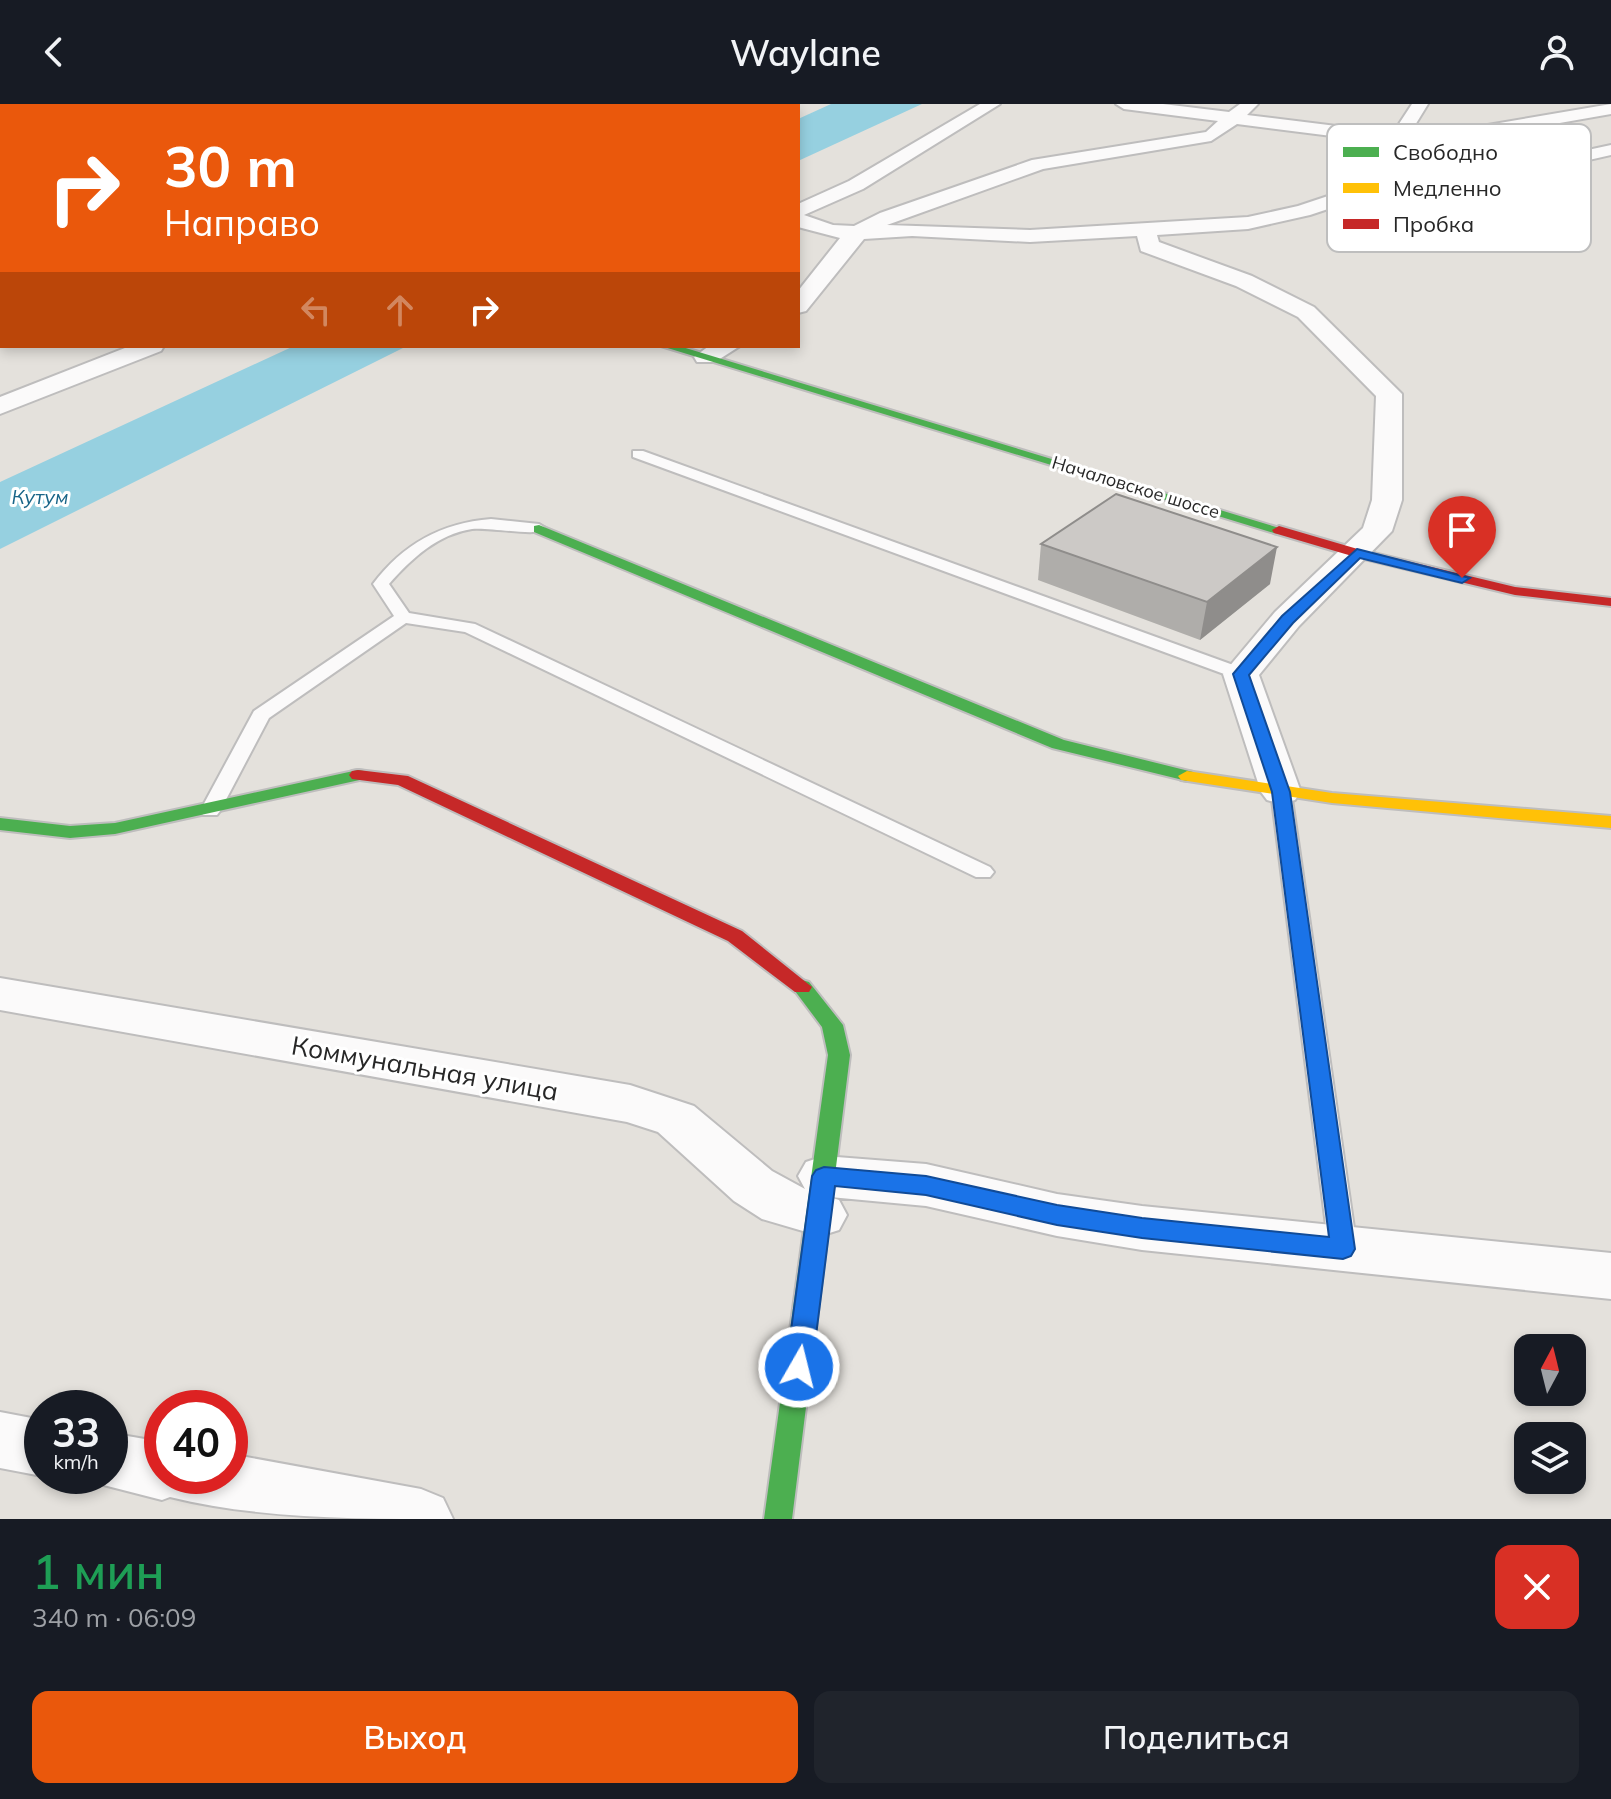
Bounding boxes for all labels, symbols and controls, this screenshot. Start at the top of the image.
icon: back [32,30,76,74]
text: Waylane [730,30,881,75]
icon: person [1535,30,1579,74]
legend [1327,124,1591,252]
text: 30 m [164,131,297,201]
icon: right [32,136,136,240]
text: Свободно [1393,138,1498,166]
text: Медленно [1393,174,1502,202]
text: Направо [164,200,320,245]
text: Пробка [1393,210,1474,238]
icon: left [294,288,338,332]
icon: ahead [378,288,422,332]
icon: right [462,288,506,332]
street label: Началовское шоссе [1049,451,1223,523]
water label: Кутум [12,484,68,509]
pin [1428,496,1496,578]
icon: arrive [1440,508,1484,552]
street label: Коммунальная улица [289,1028,561,1108]
position arrow [757,1325,841,1409]
north arrow [1514,1334,1586,1406]
map controls [1514,1334,1586,1494]
speed limit sign: 40 [144,1390,248,1494]
text: 33 [52,1407,100,1457]
button: layers [1514,1422,1586,1494]
text: km/h [53,1449,99,1474]
text: 1 мин [32,1541,165,1601]
button: close [1495,1545,1579,1629]
text: 340 m · 06:09 [32,1601,196,1634]
button: Выход [32,1691,798,1783]
button: Поделиться [814,1691,1579,1783]

